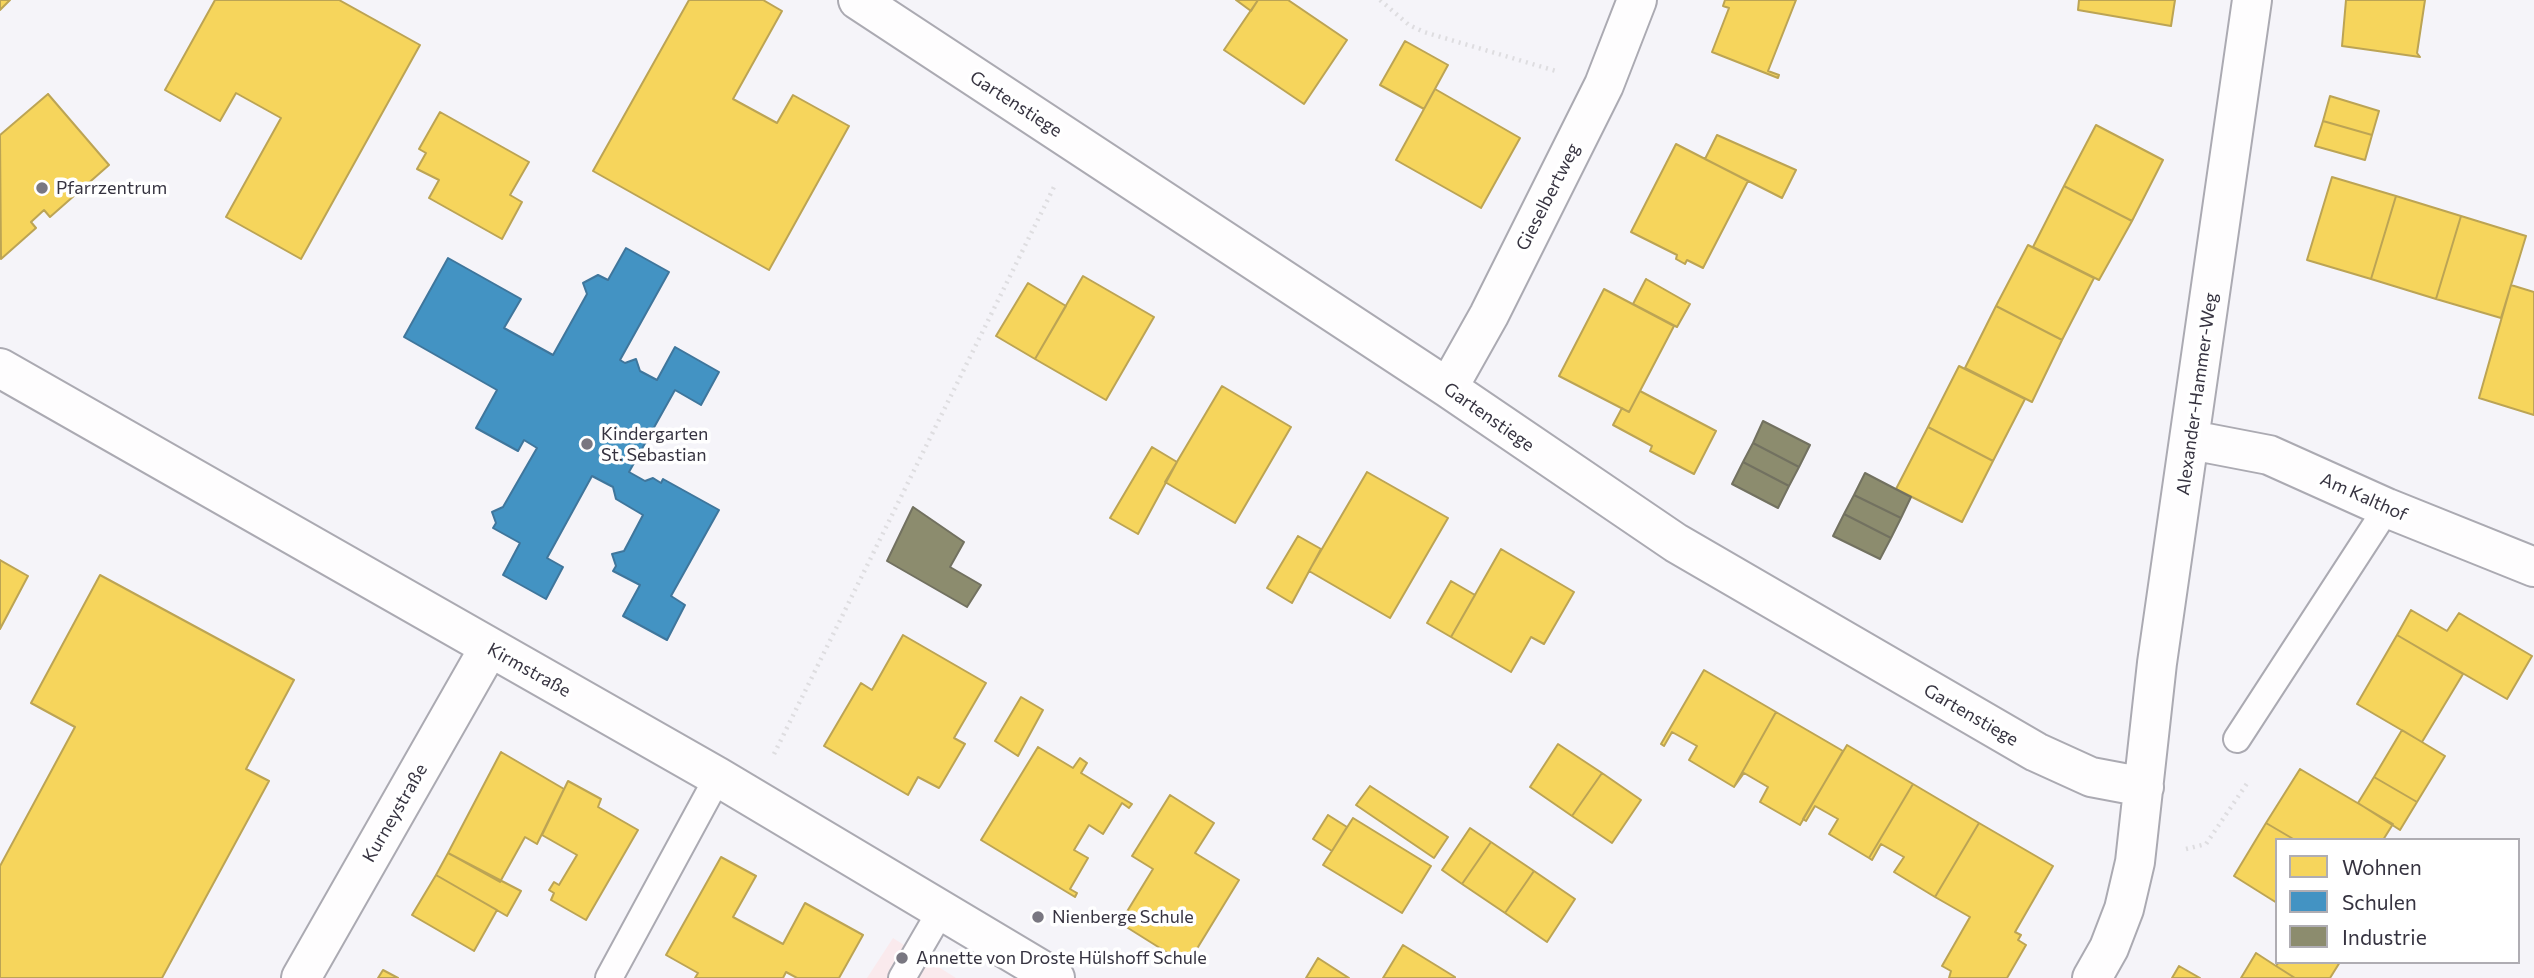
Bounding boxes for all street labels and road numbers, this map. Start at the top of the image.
street label: Gartenstiege [966,66,1066,142]
street label: Gieselbertweg [1512,140,1584,254]
street label: Alexander-Hammer-Weg [2172,291,2222,497]
street label: Gartenstiege [1440,378,1538,456]
street label: Am Kalthof [2317,468,2411,526]
street label: Kirmstraße [484,638,574,702]
street label: Gartenstiege [1920,679,2022,751]
street label: Kurneystraße [358,760,432,866]

